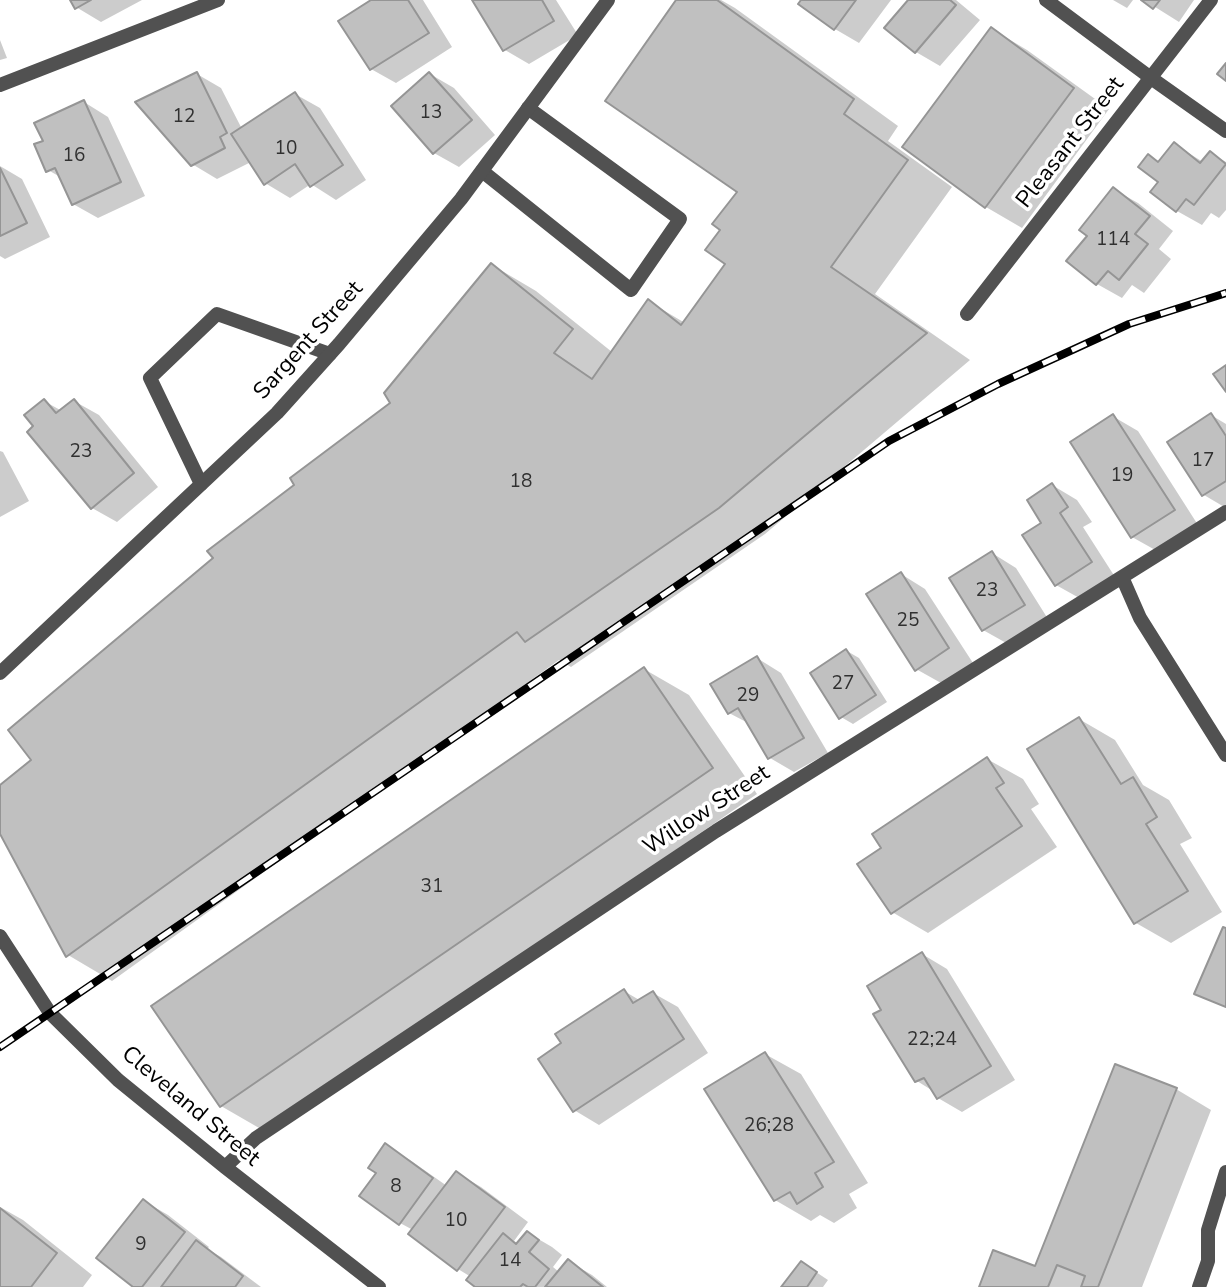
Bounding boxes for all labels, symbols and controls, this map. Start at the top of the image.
street label: Pleasant Street [1011,72,1131,214]
house number: 13 [420,102,442,124]
house number: 12 [173,106,195,128]
house number: 10 [275,138,297,160]
house number: 16 [63,145,85,167]
house number: 114 [1096,229,1130,251]
street label: Sargent Street [249,276,369,406]
house number: 23 [70,441,92,463]
house number: 17 [1192,450,1214,472]
house number: 19 [1111,465,1133,487]
house number: 18 [510,471,532,493]
house number: 23 [976,580,998,602]
house number: 25 [897,610,919,632]
house number: 27 [832,673,854,695]
house number: 29 [737,685,759,707]
street label: Willow Street [639,760,775,862]
house number: 31 [421,876,443,898]
house number: 22;24 [907,1029,957,1051]
street label: Cleveland Street [115,1041,265,1173]
house number: 26;28 [744,1115,794,1137]
house number: 8 [390,1176,402,1198]
house number: 10 [445,1210,467,1232]
house number: 9 [135,1234,147,1256]
house number: 14 [499,1250,521,1272]

